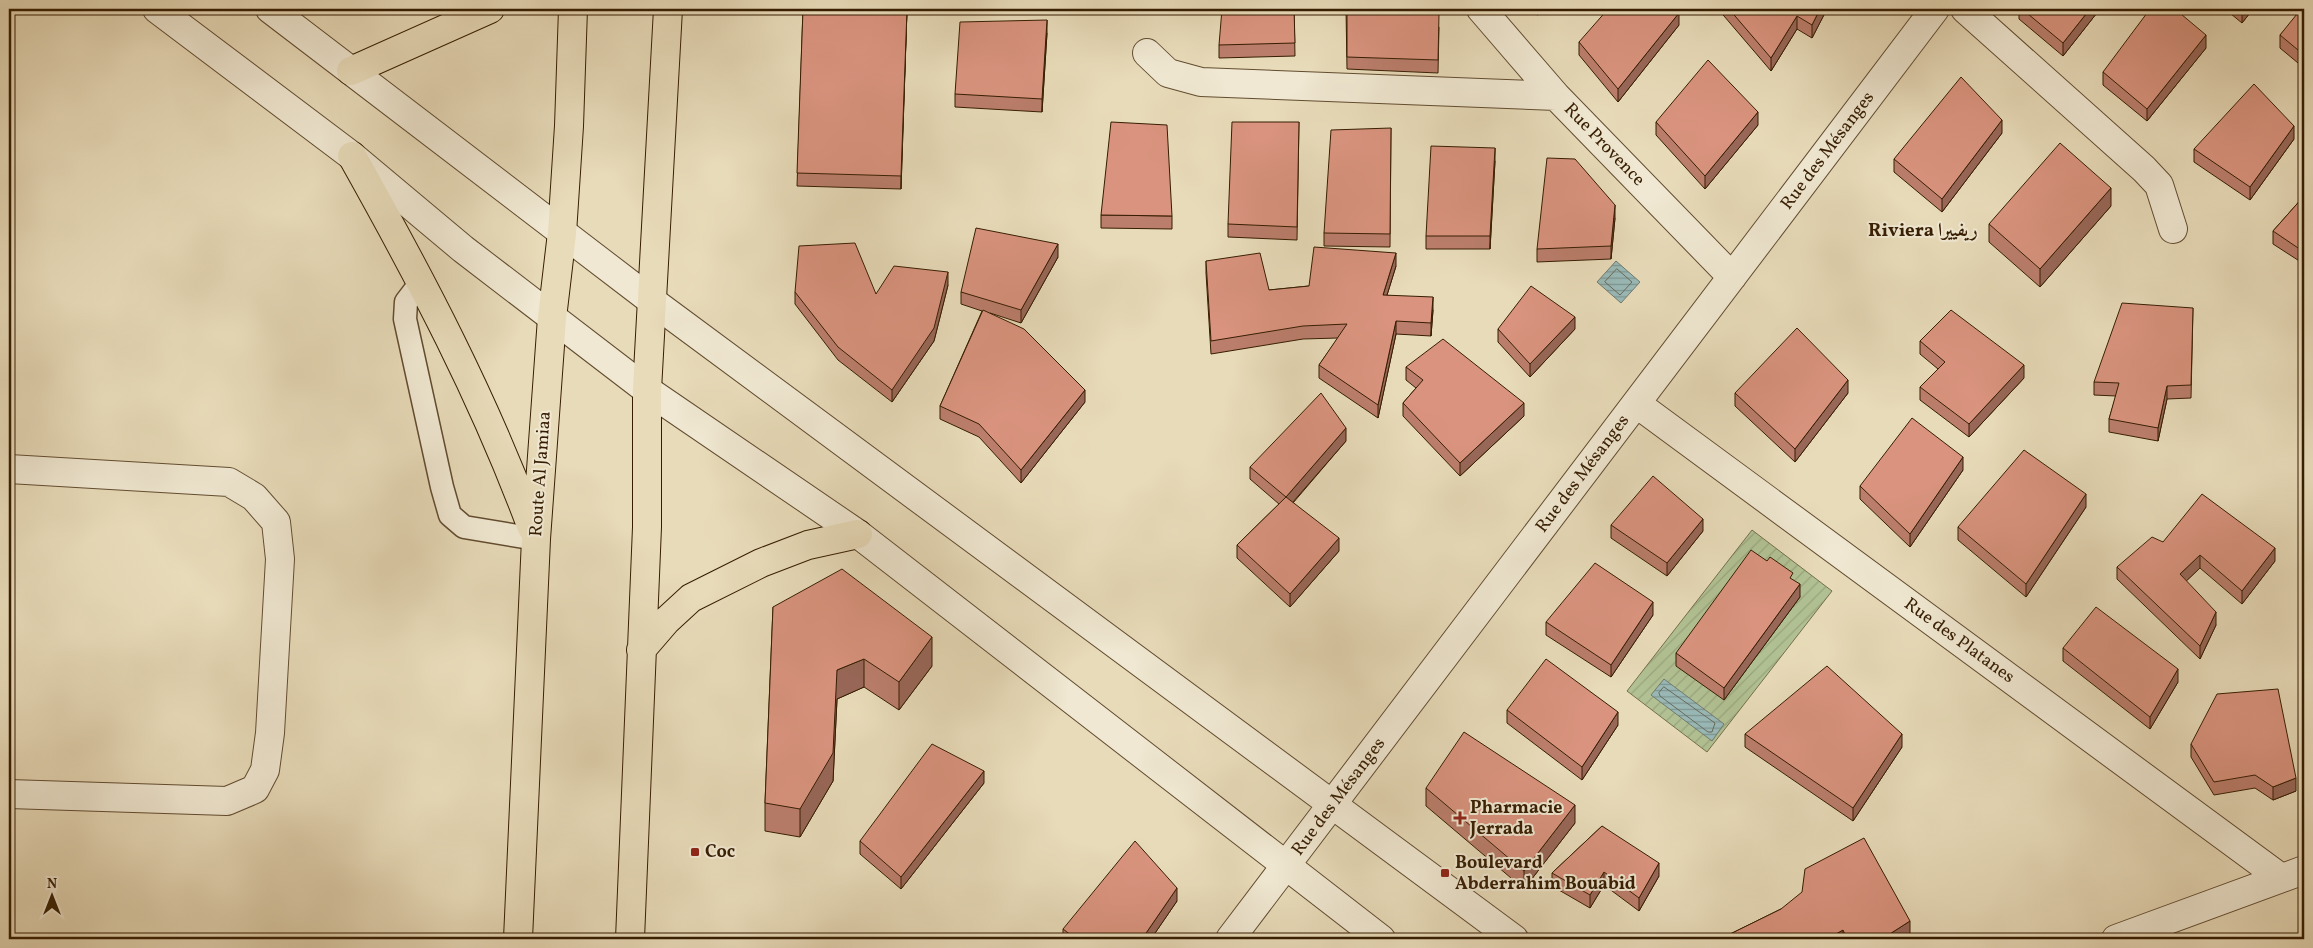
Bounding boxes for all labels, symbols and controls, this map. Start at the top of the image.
street label: Rue des Mésanges [1775,87,1881,215]
street label: Rue Provence [1558,98,1650,192]
district label: Riviera ريفييرا [1868,218,1978,244]
street label: Route Al Jamiaa [524,410,558,538]
street label: Rue des Mésanges [1530,410,1636,538]
street label: Rue des Platanes [1899,592,2019,690]
street label: Rue des Mésanges [1286,733,1392,861]
place label: Pharmacie Jerrada [1469,796,1563,842]
marker: Pharmacie Jerrada [1454,812,1466,824]
place label: Coc [705,840,735,865]
marker: Coc [689,846,701,858]
place label: Boulevard Abderrahim Bouabid [1455,851,1636,897]
marker: Boulevard Abderrahim Bouabid [1439,867,1451,879]
north arrow [28,870,78,920]
text: N [47,875,57,894]

